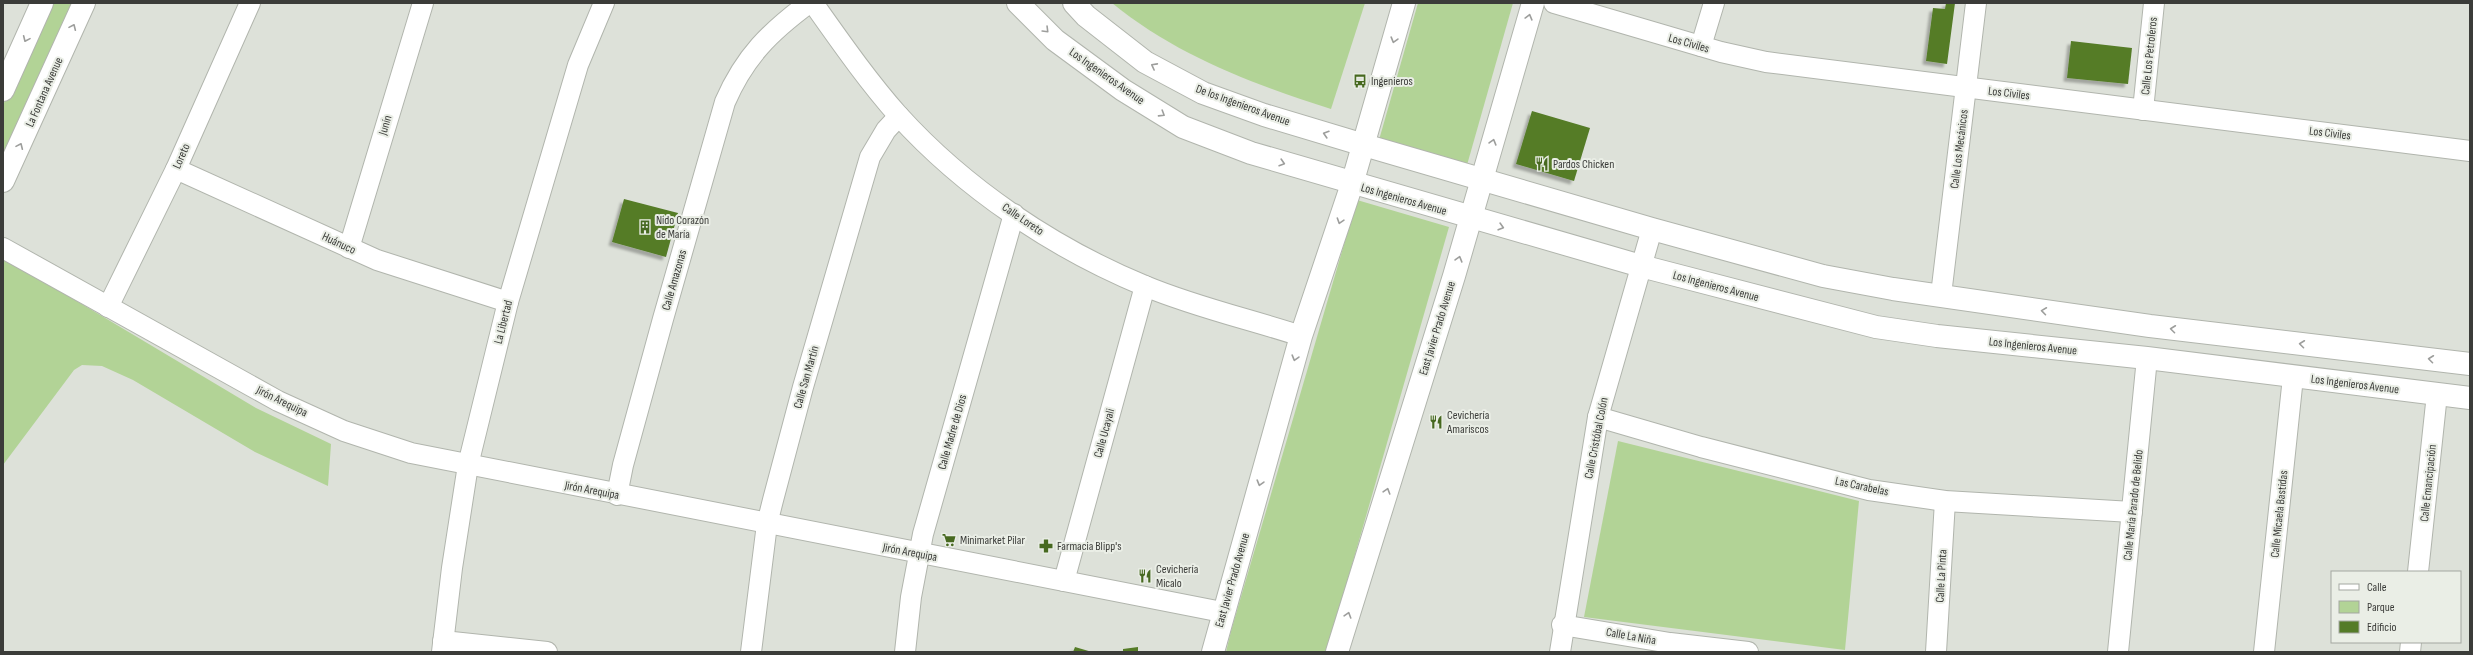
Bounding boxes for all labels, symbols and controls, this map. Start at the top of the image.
one-way arrow [1524,14,1533,21]
street label: Calle Los Petroleros [2138,16,2161,96]
one-way arrow [68,24,76,32]
one-way arrow [1041,25,1049,33]
street label: Los Civiles [1667,31,1711,56]
one-way arrow [23,34,31,42]
one-way arrow [1390,37,1399,44]
street label: Los Ingenieros Avenue [1066,45,1147,108]
street label: La Fontana Avenue [22,55,67,129]
one-way arrow [1150,63,1158,71]
bus stop icon: Ingenieros [1352,73,1368,89]
place label: Ingenieros [1371,74,1413,89]
street label: De los Ingenieros Avenue [1194,81,1292,130]
street label: Los Civiles [1987,84,2031,103]
street label: Calle Los Mecánicos [1947,109,1972,189]
one-way arrow [1158,110,1165,117]
street label: Junín [375,113,395,138]
street label: Los Civiles [2308,124,2352,143]
one-way arrow [1323,130,1330,139]
one-way arrow [1489,139,1497,145]
street label: Loreto [169,141,194,171]
one-way arrow [15,142,23,149]
restaurant icon: Pardos Chicken [1534,156,1550,172]
place label: Pardos Chicken [1553,157,1614,172]
one-way arrow [1279,158,1286,167]
street label: Los Ingenieros Avenue [1359,180,1449,219]
street label: Calle Loreto [999,200,1047,239]
place label: Nido Corazón de María [656,213,709,242]
one-way arrow [1336,217,1345,224]
building icon: Nido Corazón de María [637,219,653,235]
one-way arrow [1497,222,1504,231]
street label: Huánuco [319,229,358,258]
street label: Calle Amazonas [659,248,690,312]
one-way arrow [1454,256,1462,263]
street label: Los Ingenieros Avenue [1671,268,1761,305]
street label: East Javier Prado Avenue [1416,279,1459,377]
street label: La Libertad [491,299,516,345]
one-way arrow [2041,307,2047,316]
one-way arrow [2170,325,2176,334]
street label: Los Ingenieros Avenue [1988,334,2078,359]
one-way arrow [2299,340,2305,349]
street label: Calle San Martín [790,344,823,410]
one-way arrow [1291,354,1300,361]
one-way arrow [2428,355,2434,364]
street label: Los Ingenieros Avenue [2310,372,2400,397]
street label: Jirón Arequipa [253,382,310,420]
street label: Calle Madre de Dios [935,393,970,471]
street label: Calle Cristóbal Colón [1581,396,1612,480]
street label: Calle Ucayali [1091,407,1118,459]
place label: Cevichería Amariscos [1446,408,1490,437]
restaurant icon: Cevichería Amariscos [1428,414,1444,430]
street label: Calle Emancipación [2417,444,2440,522]
street label: Calle María Parado de Belido [2120,449,2147,561]
street label: Calle Micaela Bastidas [2267,470,2292,558]
street label: Las Carabelas [1834,474,1890,499]
street label: Jirón Arequipa [562,478,621,503]
one-way arrow [1256,479,1264,486]
one-way arrow [1382,487,1391,494]
street label: East Javier Prado Avenue [1212,531,1253,629]
supermarket icon: Minimarket Pilar [941,532,957,548]
place label: Minimarket Pilar [960,533,1025,548]
pharmacy icon: Farmacia Blipp's [1038,538,1054,554]
place label: Farmacia Blipp's [1057,539,1121,554]
street label: Jirón Arequipa [880,540,939,565]
street label: Calle La Pinta [1933,549,1950,603]
place label: Cevichería Micalo [1156,562,1199,591]
restaurant icon: Cevichería Micalo [1137,568,1153,584]
legend [2331,571,2461,643]
text: Calle [2367,580,2387,595]
text: Parque [2367,600,2395,615]
one-way arrow [1343,611,1352,618]
text: Edificio [2367,620,2396,635]
street label: Calle La Niña [1605,625,1657,648]

